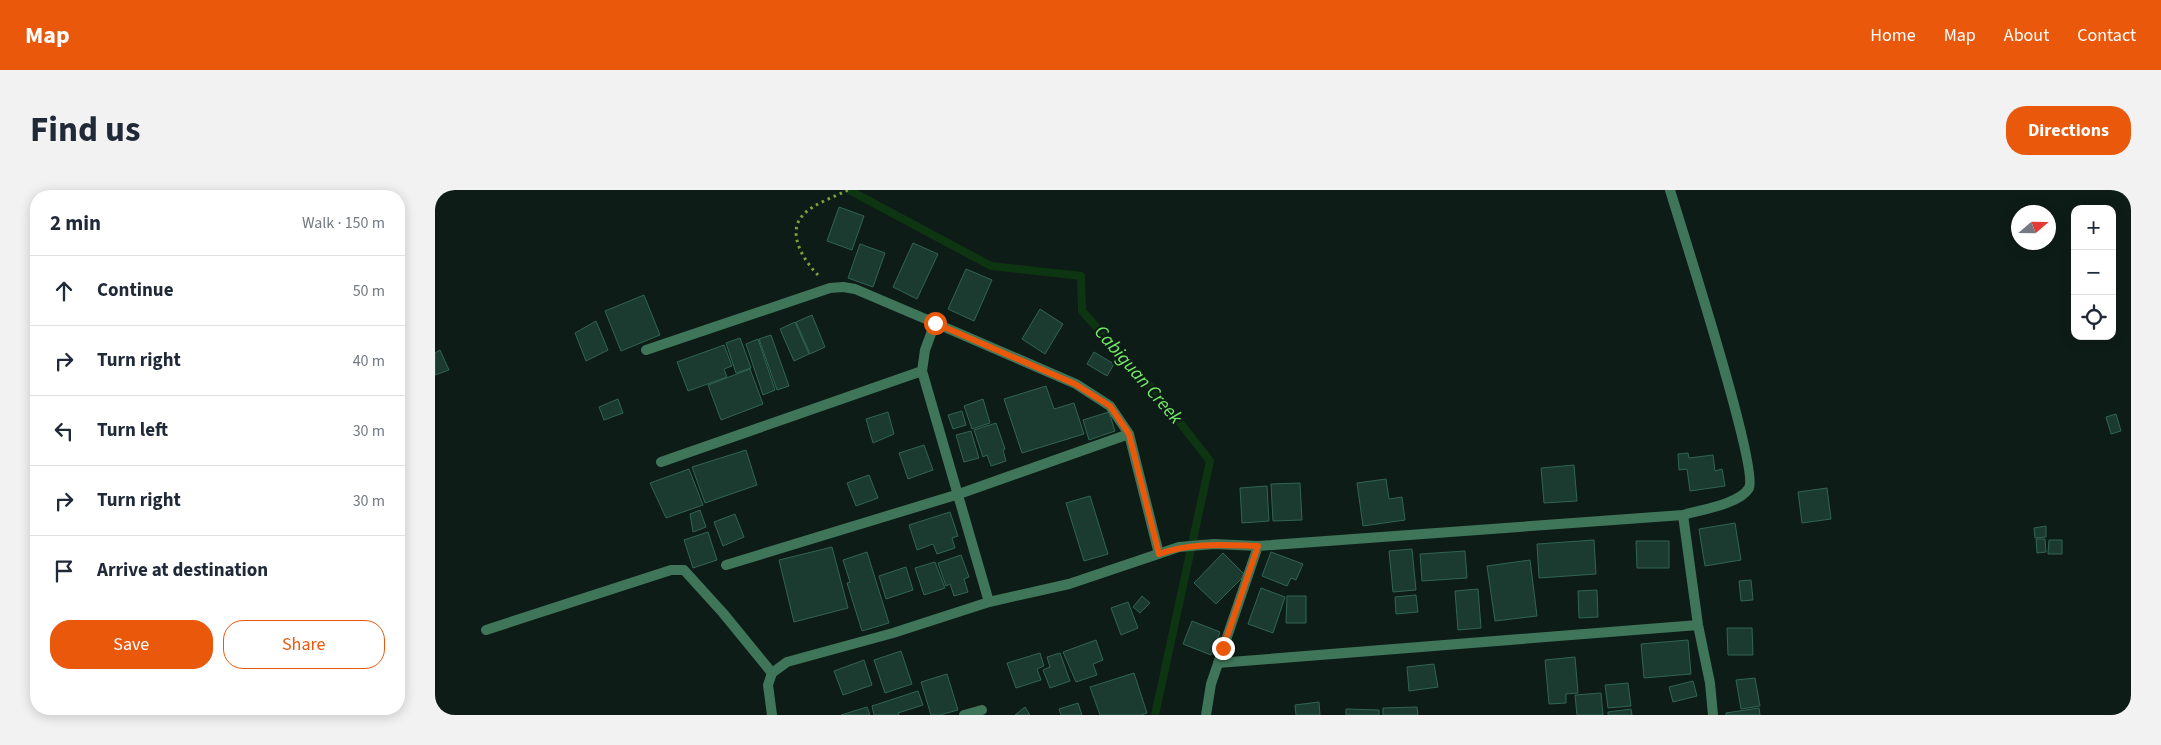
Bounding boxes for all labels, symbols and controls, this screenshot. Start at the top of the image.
text: Map [25,18,70,53]
text: Home [1870,23,1916,48]
text: Map [1944,23,1976,48]
text: About [2004,23,2049,48]
text: Contact [2077,23,2136,48]
text: Find us [30,105,140,155]
button: Directions [2006,106,2131,155]
north arrow [2011,205,2056,250]
map controls [2071,205,2116,340]
button: + [2071,205,2116,250]
text: 2 min [50,208,101,238]
text: Walk · 150 m [302,212,385,234]
button: − [2071,250,2116,295]
icon: ahead [50,277,78,305]
text: Continue [97,277,174,304]
text: 50 m [353,280,385,302]
button: locate [2071,295,2116,340]
route start [924,312,947,335]
water label: Cabiguan Creek [1087,320,1189,431]
icon: right [50,347,78,375]
text: Turn right [97,347,181,374]
text: 40 m [353,350,385,372]
icon: left [50,417,78,445]
text: Turn left [97,417,168,444]
text: 30 m [353,420,385,442]
icon: right [50,487,78,515]
text: Turn right [97,487,181,514]
text: 30 m [353,490,385,512]
icon: arrive [50,557,78,585]
text: Arrive at destination [97,557,268,584]
button: Save [50,620,213,669]
button: Share [223,620,385,669]
route end [1212,637,1235,660]

